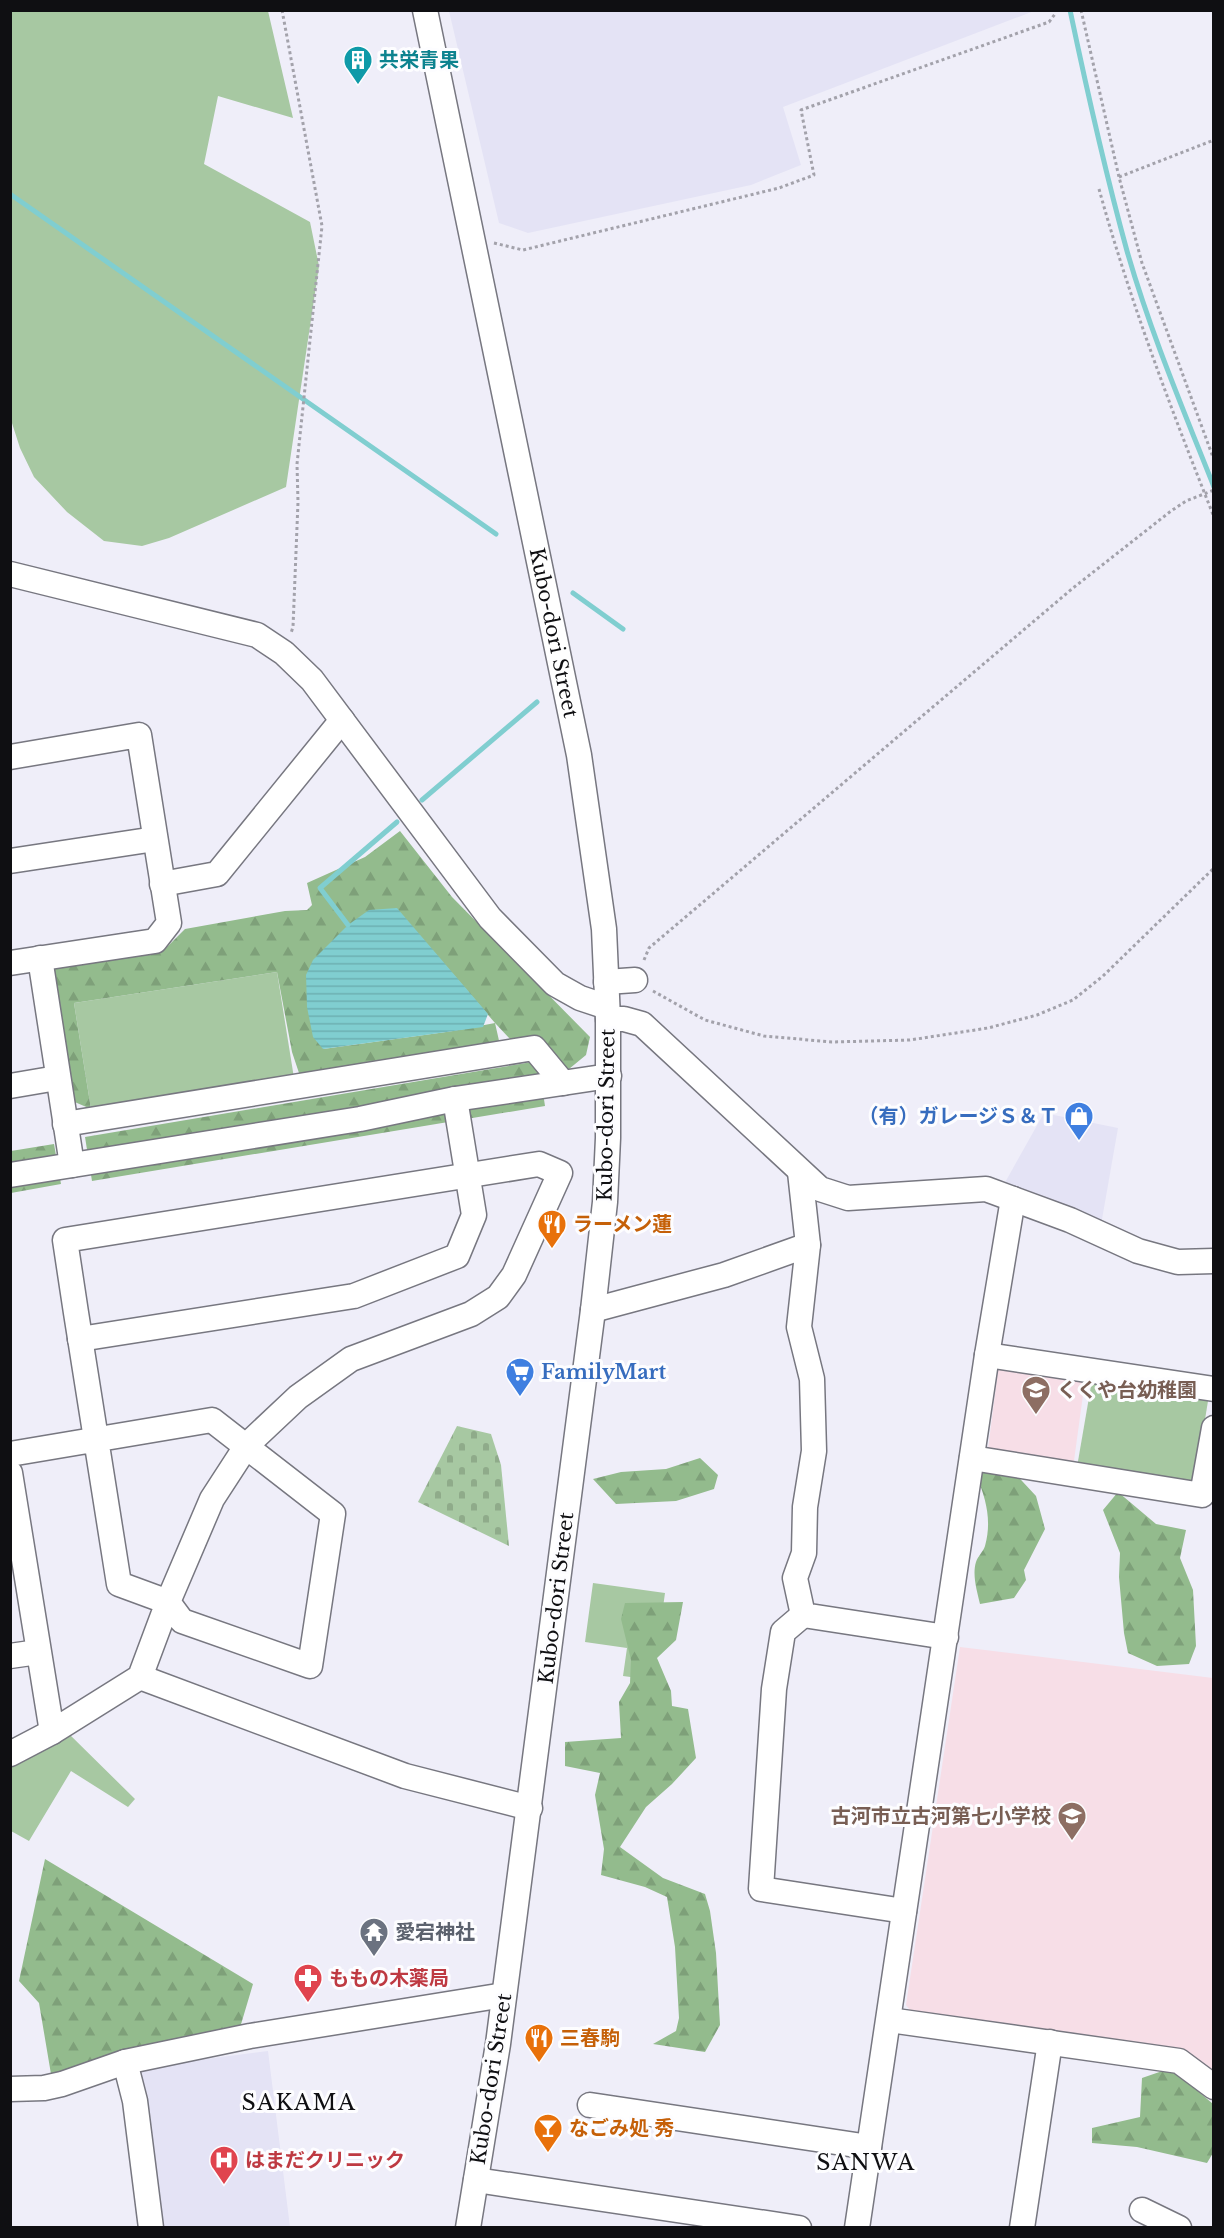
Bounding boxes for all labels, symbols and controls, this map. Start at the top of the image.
building icon: 共栄青果 [342,44,374,86]
place label: 共栄青果 [379,48,459,72]
street label: Kubo-dori Street [524,546,583,720]
street label: Kubo-dori Street [592,1028,620,1202]
shop icon: （有）ガレージＳ＆Ｔ [1063,1100,1095,1142]
place label: （有）ガレージＳ＆Ｔ [858,1104,1058,1128]
restaurant icon: ラーメン蓮 [536,1208,568,1250]
place label: ラーメン蓮 [573,1212,672,1236]
supermarket icon: FamilyMart [504,1356,536,1398]
place label: FamilyMart [541,1360,667,1384]
school or university icon: くくや台幼稚園 [1020,1374,1052,1416]
place label: くくや台幼稚園 [1057,1378,1197,1402]
street label: Kubo-dori Street [534,1510,579,1685]
school or university icon: 古河市立古河第七小学校 [1056,1800,1088,1842]
place label: 古河市立古河第七小学校 [831,1804,1051,1828]
temple icon: 愛宕神社 [358,1916,390,1958]
place label: 愛宕神社 [395,1920,475,1944]
pharmacy icon: ももの木薬局 [292,1962,324,2004]
place label: ももの木薬局 [329,1966,449,1990]
street label: Kubo-dori Street [466,1991,516,2166]
restaurant icon: 三春駒 [523,2022,555,2064]
place label: 三春駒 [560,2026,620,2050]
district label: SAKAMA [242,2089,356,2116]
bar icon: なごみ処 秀 [532,2112,564,2154]
place label: なごみ処 秀 [569,2116,674,2140]
hospital icon: はまだクリニック [208,2144,240,2186]
place label: はまだクリニック [245,2148,405,2172]
district label: SANWA [816,2149,916,2176]

